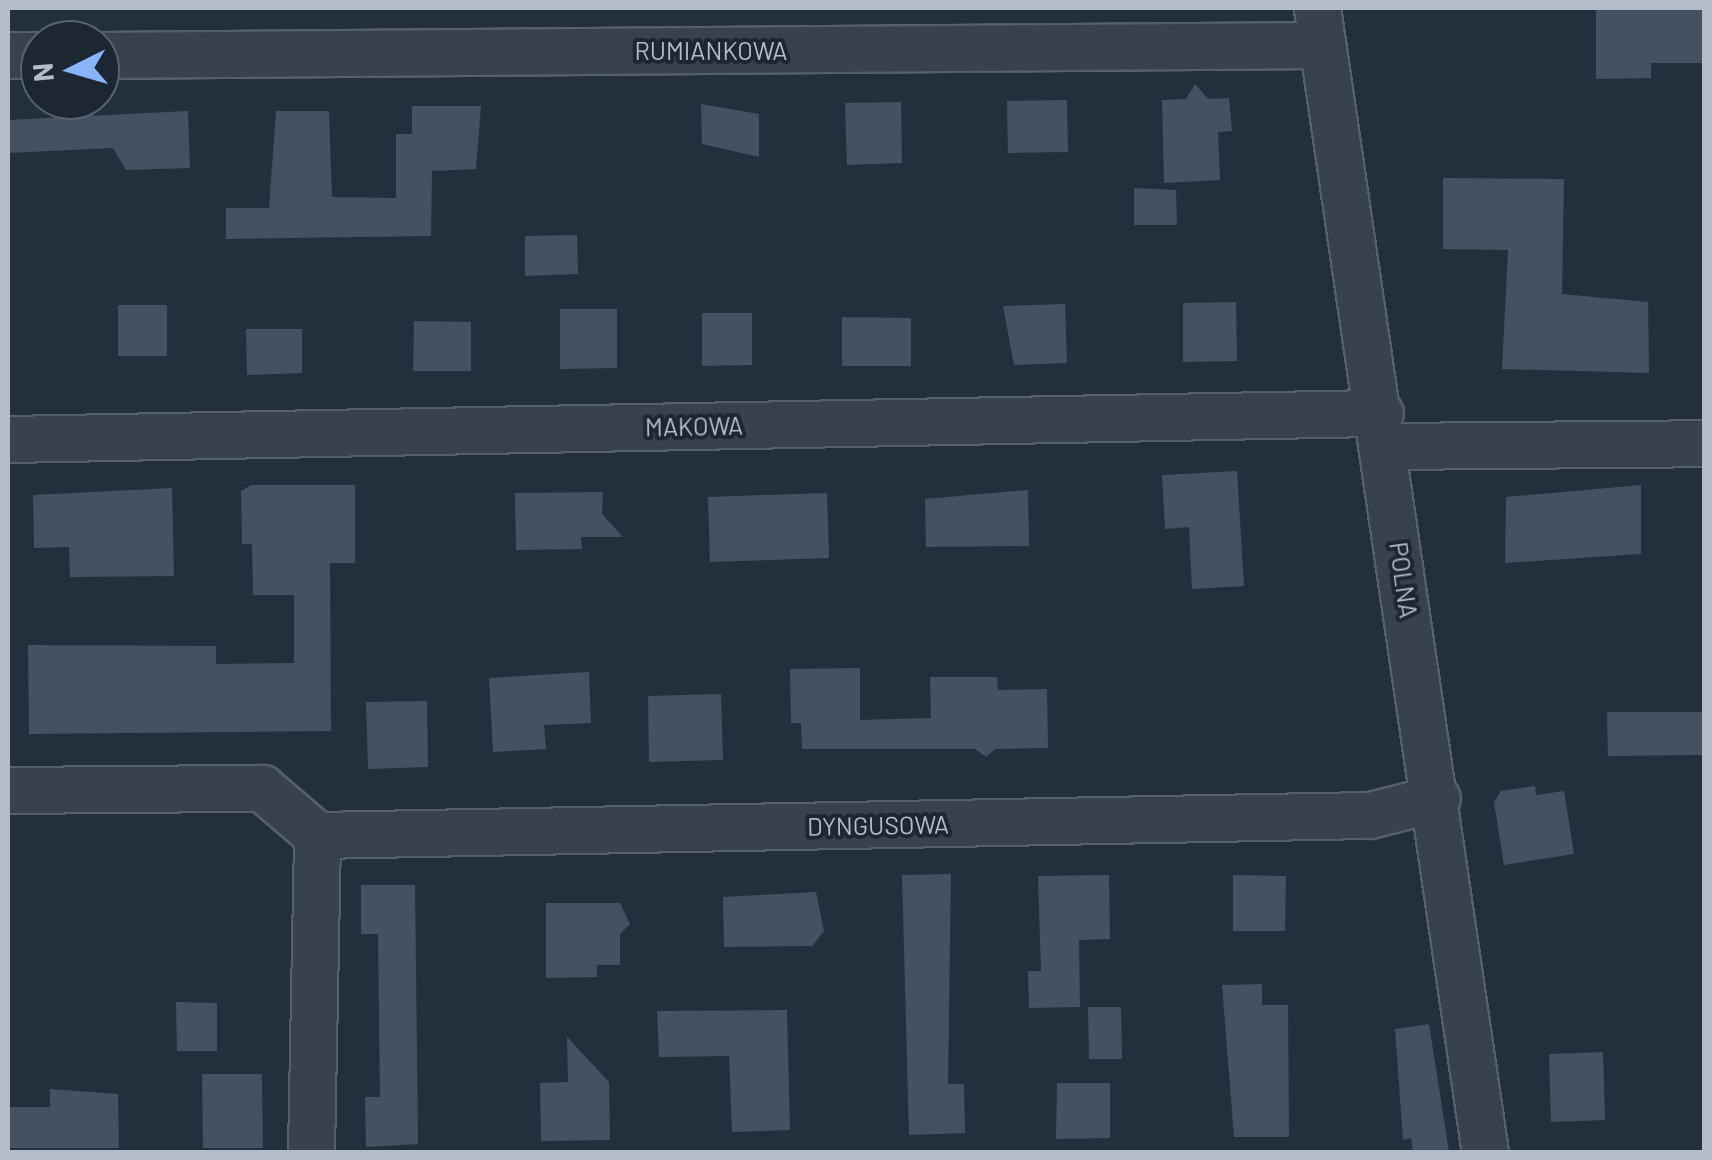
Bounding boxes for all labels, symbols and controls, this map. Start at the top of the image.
north arrow [20,20,120,120]
street label: RUMIANKOWA [634,35,788,65]
text: N [24,62,60,83]
street label: MAKOWA [645,410,743,442]
street label: POLNA [1384,540,1424,620]
street label: DYNGUSOWA [807,809,949,841]

